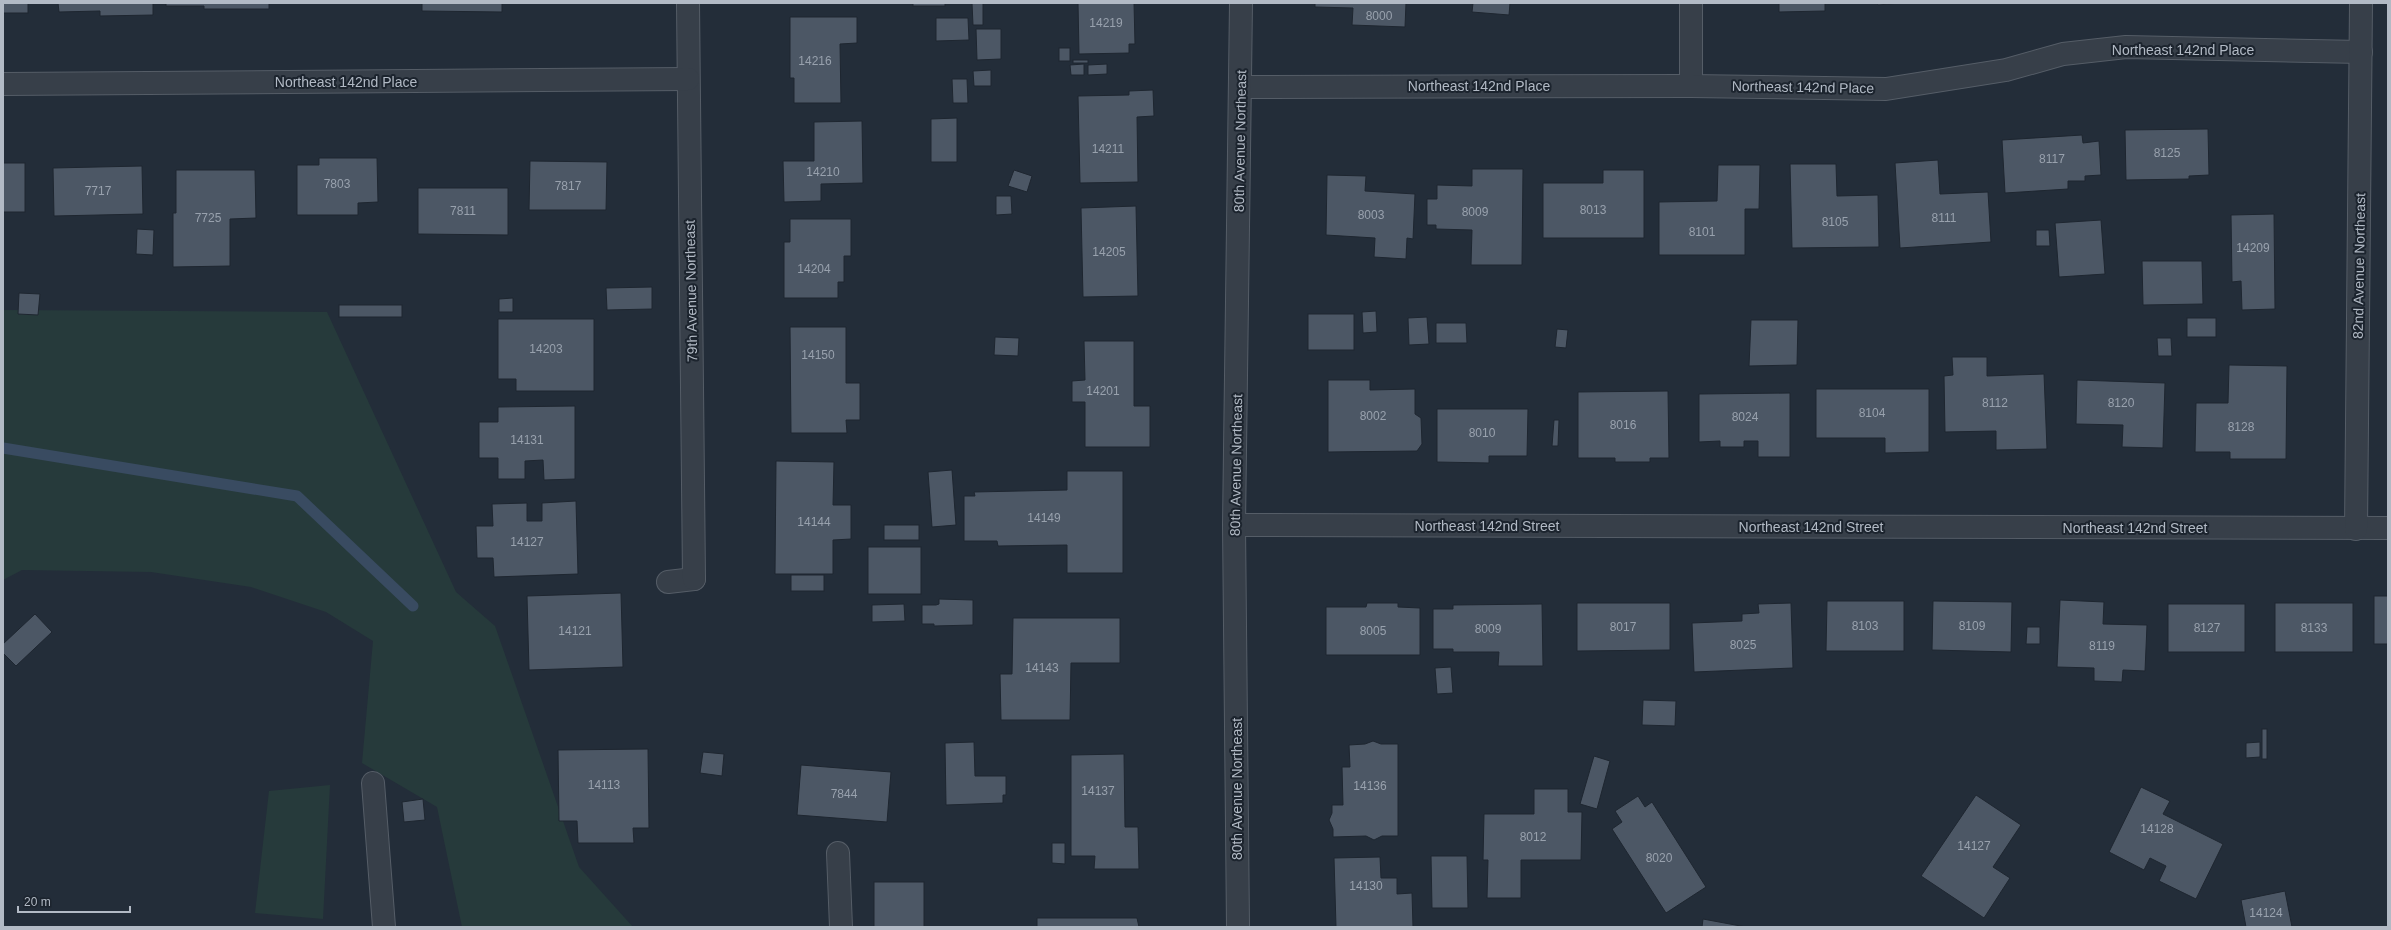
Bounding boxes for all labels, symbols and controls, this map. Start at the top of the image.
house number: 8000 [1366,9,1393,23]
house number: 14219 [1089,16,1123,30]
street label: Northeast 142nd Place [2112,42,2254,58]
house number: 14216 [798,54,832,68]
street label: 80th Avenue Northeast [1231,70,1249,212]
street label: Northeast 142nd Place [275,74,417,90]
street label: Northeast 142nd Place [1408,78,1550,94]
street label: Northeast 142nd Place [1732,78,1875,96]
house number: 14211 [1092,142,1125,156]
house number: 8125 [2154,146,2181,160]
house number: 8117 [2039,152,2065,166]
house number: 14210 [806,165,840,179]
house number: 7803 [324,177,351,191]
house number: 7817 [555,179,582,193]
house number: 7717 [85,184,112,198]
street label: 82nd Avenue Northeast [2350,193,2368,339]
house number: 8013 [1580,203,1607,217]
house number: 7811 [450,204,476,218]
house number: 8009 [1462,205,1489,219]
house number: 8003 [1358,208,1385,222]
house number: 7725 [195,211,222,225]
house number: 8111 [1932,211,1957,225]
house number: 8105 [1822,215,1849,229]
street label: 79th Avenue Northeast [682,220,700,362]
house number: 8101 [1689,225,1716,239]
house number: 14209 [2236,241,2270,255]
house number: 14205 [1092,245,1126,259]
house number: 14204 [797,262,831,276]
house number: 14203 [529,342,563,356]
house number: 14150 [801,348,835,362]
house number: 14201 [1086,384,1120,398]
street label: 80th Avenue Northeast [1227,394,1245,536]
house number: 8112 [1982,396,2008,410]
house number: 8120 [2108,396,2135,410]
house number: 8104 [1859,406,1886,420]
house number: 8002 [1360,409,1387,423]
house number: 8024 [1732,410,1759,424]
house number: 8016 [1610,418,1637,432]
house number: 8128 [2228,420,2255,434]
house number: 8010 [1469,426,1496,440]
house number: 14131 [510,433,544,447]
house number: 14149 [1027,511,1061,525]
house number: 14144 [797,515,831,529]
street label: Northeast 142nd Street [1415,518,1559,534]
street label: Northeast 142nd Street [1739,519,1883,535]
street label: Northeast 142nd Street [2063,520,2207,536]
house number: 14127 [510,535,544,549]
house number: 8103 [1852,619,1879,633]
house number: 8109 [1959,619,1986,633]
house number: 8017 [1610,620,1637,634]
house number: 8127 [2194,621,2221,635]
house number: 8133 [2301,621,2328,635]
house number: 8009 [1475,622,1502,636]
house number: 14121 [558,624,592,638]
house number: 8005 [1360,624,1387,638]
house number: 8025 [1730,638,1757,652]
house number: 8119 [2089,639,2115,653]
house number: 14143 [1025,661,1059,675]
street label: 80th Avenue Northeast [1229,718,1245,860]
house number: 14113 [588,778,621,792]
house number: 14136 [1353,779,1387,793]
house number: 14137 [1081,784,1115,798]
house number: 7844 [831,787,858,801]
house number: 14128 [2140,822,2174,836]
house number: 8012 [1520,830,1547,844]
house number: 14127 [1957,839,1991,853]
house number: 8020 [1646,851,1673,865]
house number: 14130 [1349,879,1383,893]
scale bar [18,888,130,914]
text: 20 m [24,895,51,909]
house number: 14124 [2249,906,2283,920]

